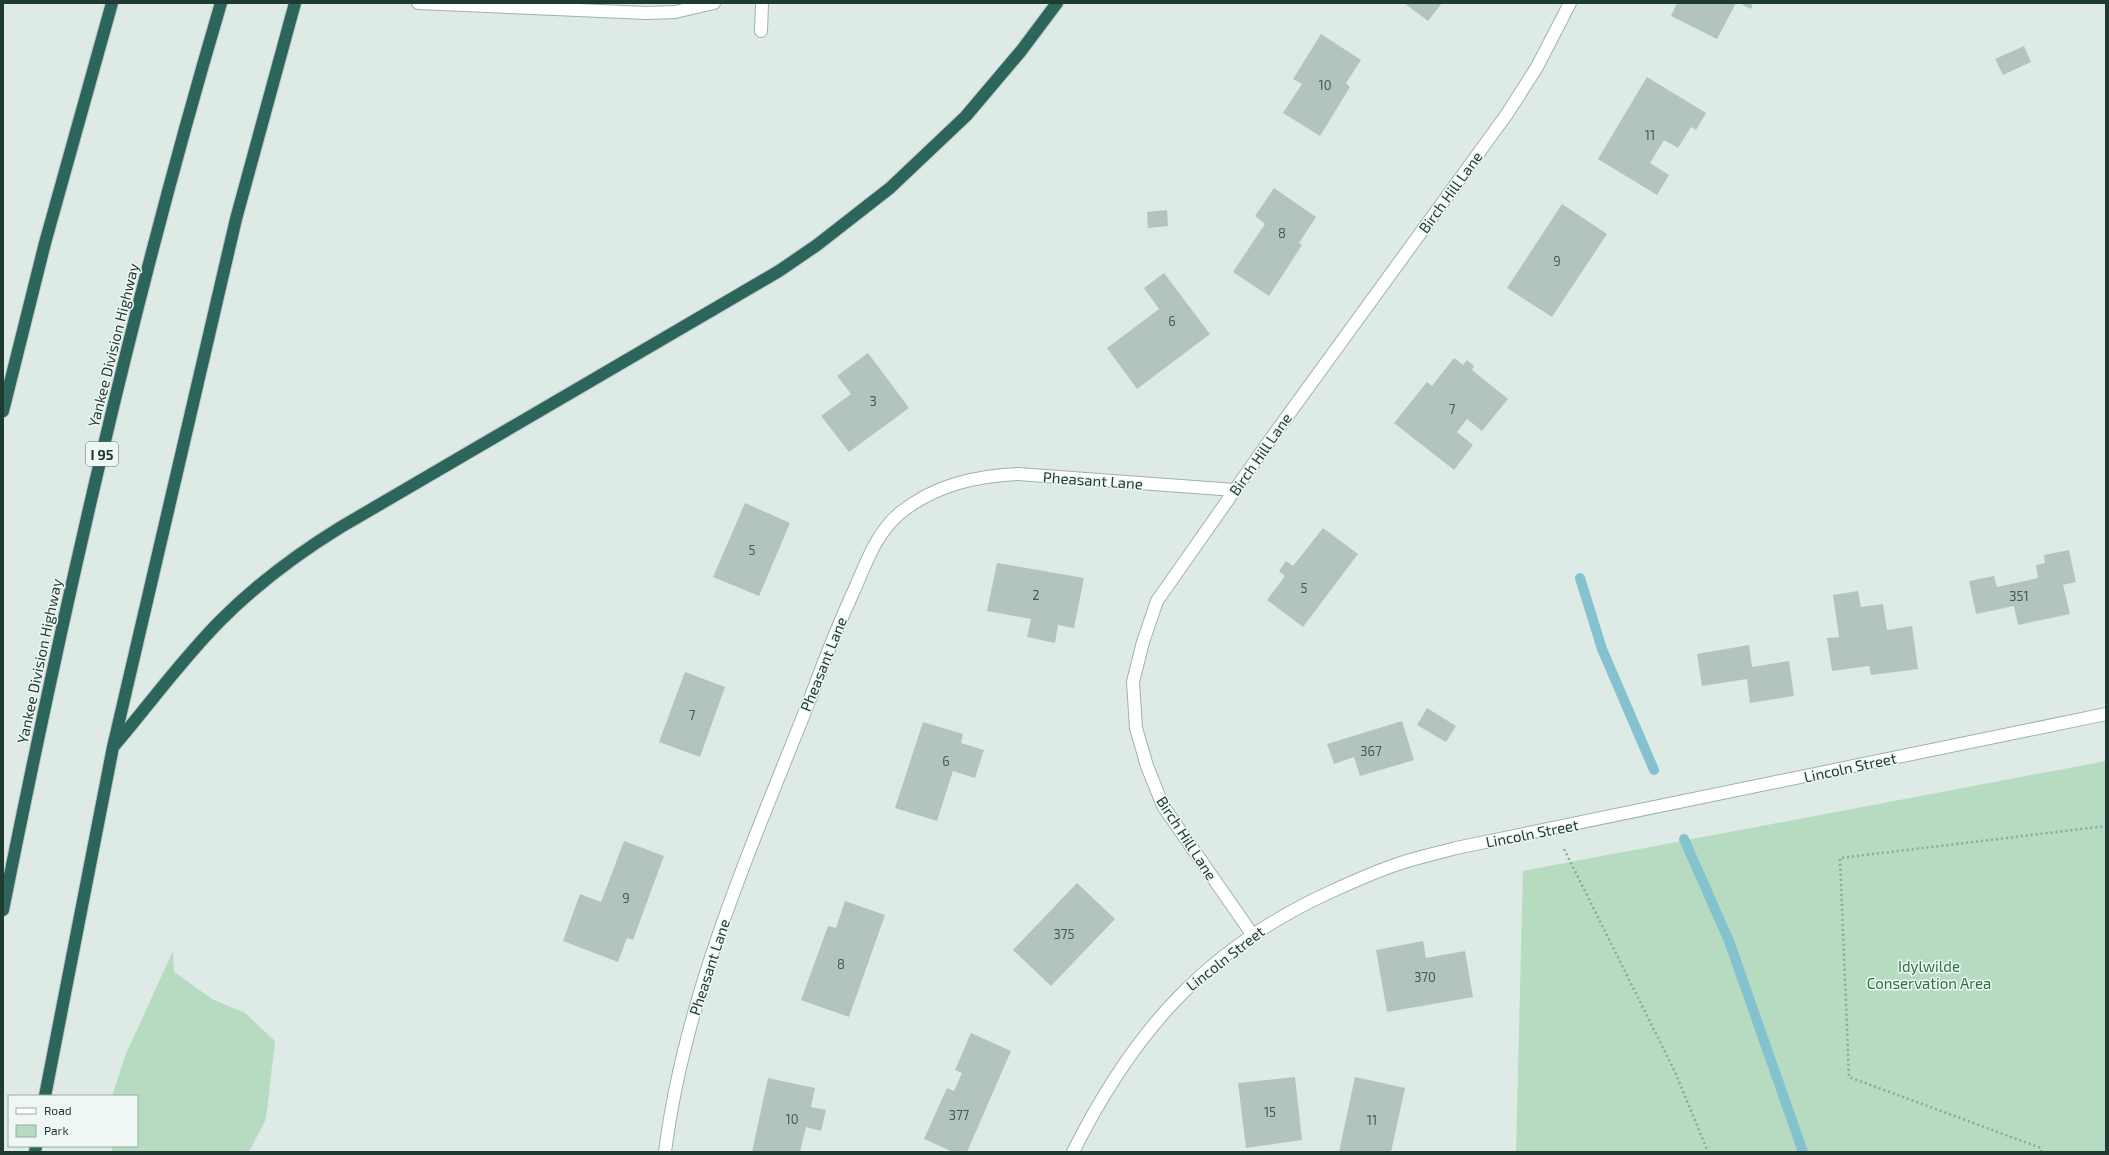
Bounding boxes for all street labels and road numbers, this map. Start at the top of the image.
street label: Birch Hill Lane [1414,148,1486,236]
street label: Yankee Division Highway [84,261,142,429]
street label: Birch Hill Lane [1225,409,1295,499]
road number: I 95 [86,442,118,466]
street label: Pheasant Lane [1042,468,1144,492]
street label: Yankee Division Highway [13,577,65,745]
street label: Pheasant Lane [796,614,850,714]
street label: Lincoln Street [1802,748,1898,786]
street label: Birch Hill Lane [1153,793,1221,883]
street label: Lincoln Street [1484,815,1580,851]
street label: Pheasant Lane [685,917,733,1017]
street label: Lincoln Street [1182,922,1268,994]

